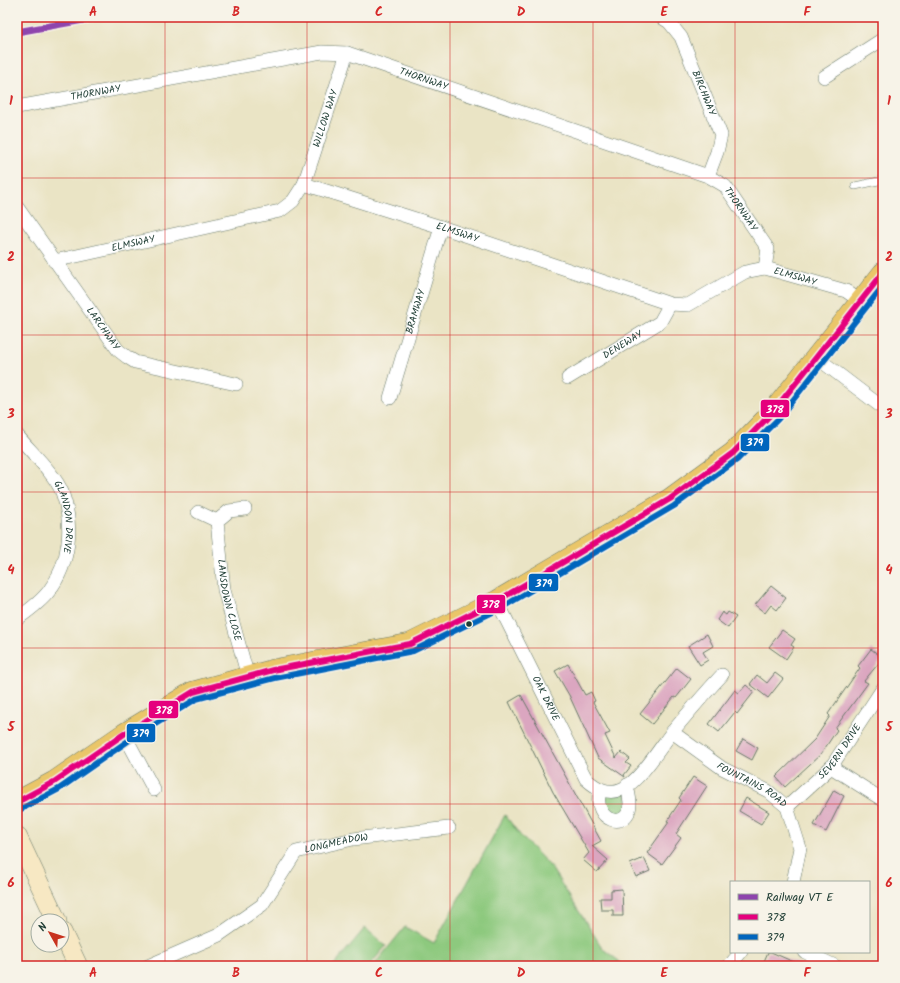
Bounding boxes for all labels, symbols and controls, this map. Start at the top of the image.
text: A [89,2,97,23]
text: B [232,2,240,23]
text: C [375,2,383,23]
text: D [517,2,526,23]
text: E [660,2,668,23]
text: F [803,2,811,23]
street label: THORNWAY [397,63,451,95]
street label: BIRCHWAY [687,68,721,119]
street label: THORNWAY [69,80,123,105]
street label: WILLOW WAY [309,86,343,149]
text: 1 [9,91,13,112]
text: 1 [887,91,891,112]
street label: THORNWAY [720,184,762,235]
street label: ELMSWAY [434,218,482,248]
street label: ELMSWAY [110,231,158,256]
text: 2 [7,247,15,268]
text: 2 [885,247,893,268]
street label: ELMSWAY [772,263,820,291]
street label: BRAMWAY [402,286,430,336]
street label: LARCHWAY [82,304,125,355]
street label: DENEWAY [599,326,647,363]
line badge: 378 [760,399,790,418]
text: 378 [765,401,784,419]
text: 3 [6,404,15,425]
text: 3 [884,404,893,425]
line badge: 379 [740,433,770,452]
text: 379 [746,434,764,452]
street label: GLANDON DRIVE [49,477,77,556]
street label: LANSDOWN CLOSE [213,558,246,644]
text: 4 [7,560,15,581]
text: 4 [885,560,893,581]
line badge: 379 [528,573,559,592]
text: 379 [535,575,553,593]
line badge: 378 [476,594,506,614]
text: 378 [481,596,500,614]
unlabelled marker [464,619,474,629]
street label: OAK DRIVE [528,673,564,725]
line badge: 378 [148,700,179,719]
text: 378 [154,702,173,720]
text: 5 [7,717,16,738]
text: 5 [885,717,894,738]
street label: SEVERN DRIVE [814,720,866,783]
line badge: 379 [126,723,156,743]
text: 379 [132,725,150,743]
street label: FOUNTAINS ROAD [713,758,791,812]
street label: LONGMEADOW [303,829,369,858]
text: 6 [7,873,15,894]
text: 6 [885,873,893,894]
legend [730,881,870,953]
text: Railway VT E [766,888,834,907]
text: 378 [766,908,786,927]
north arrow [30,913,70,953]
text: N [34,919,52,936]
text: 379 [766,928,784,947]
text: A [89,963,97,983]
text: B [232,963,240,983]
text: C [375,963,383,983]
text: D [517,963,526,983]
text: E [660,963,668,983]
text: F [803,963,811,983]

